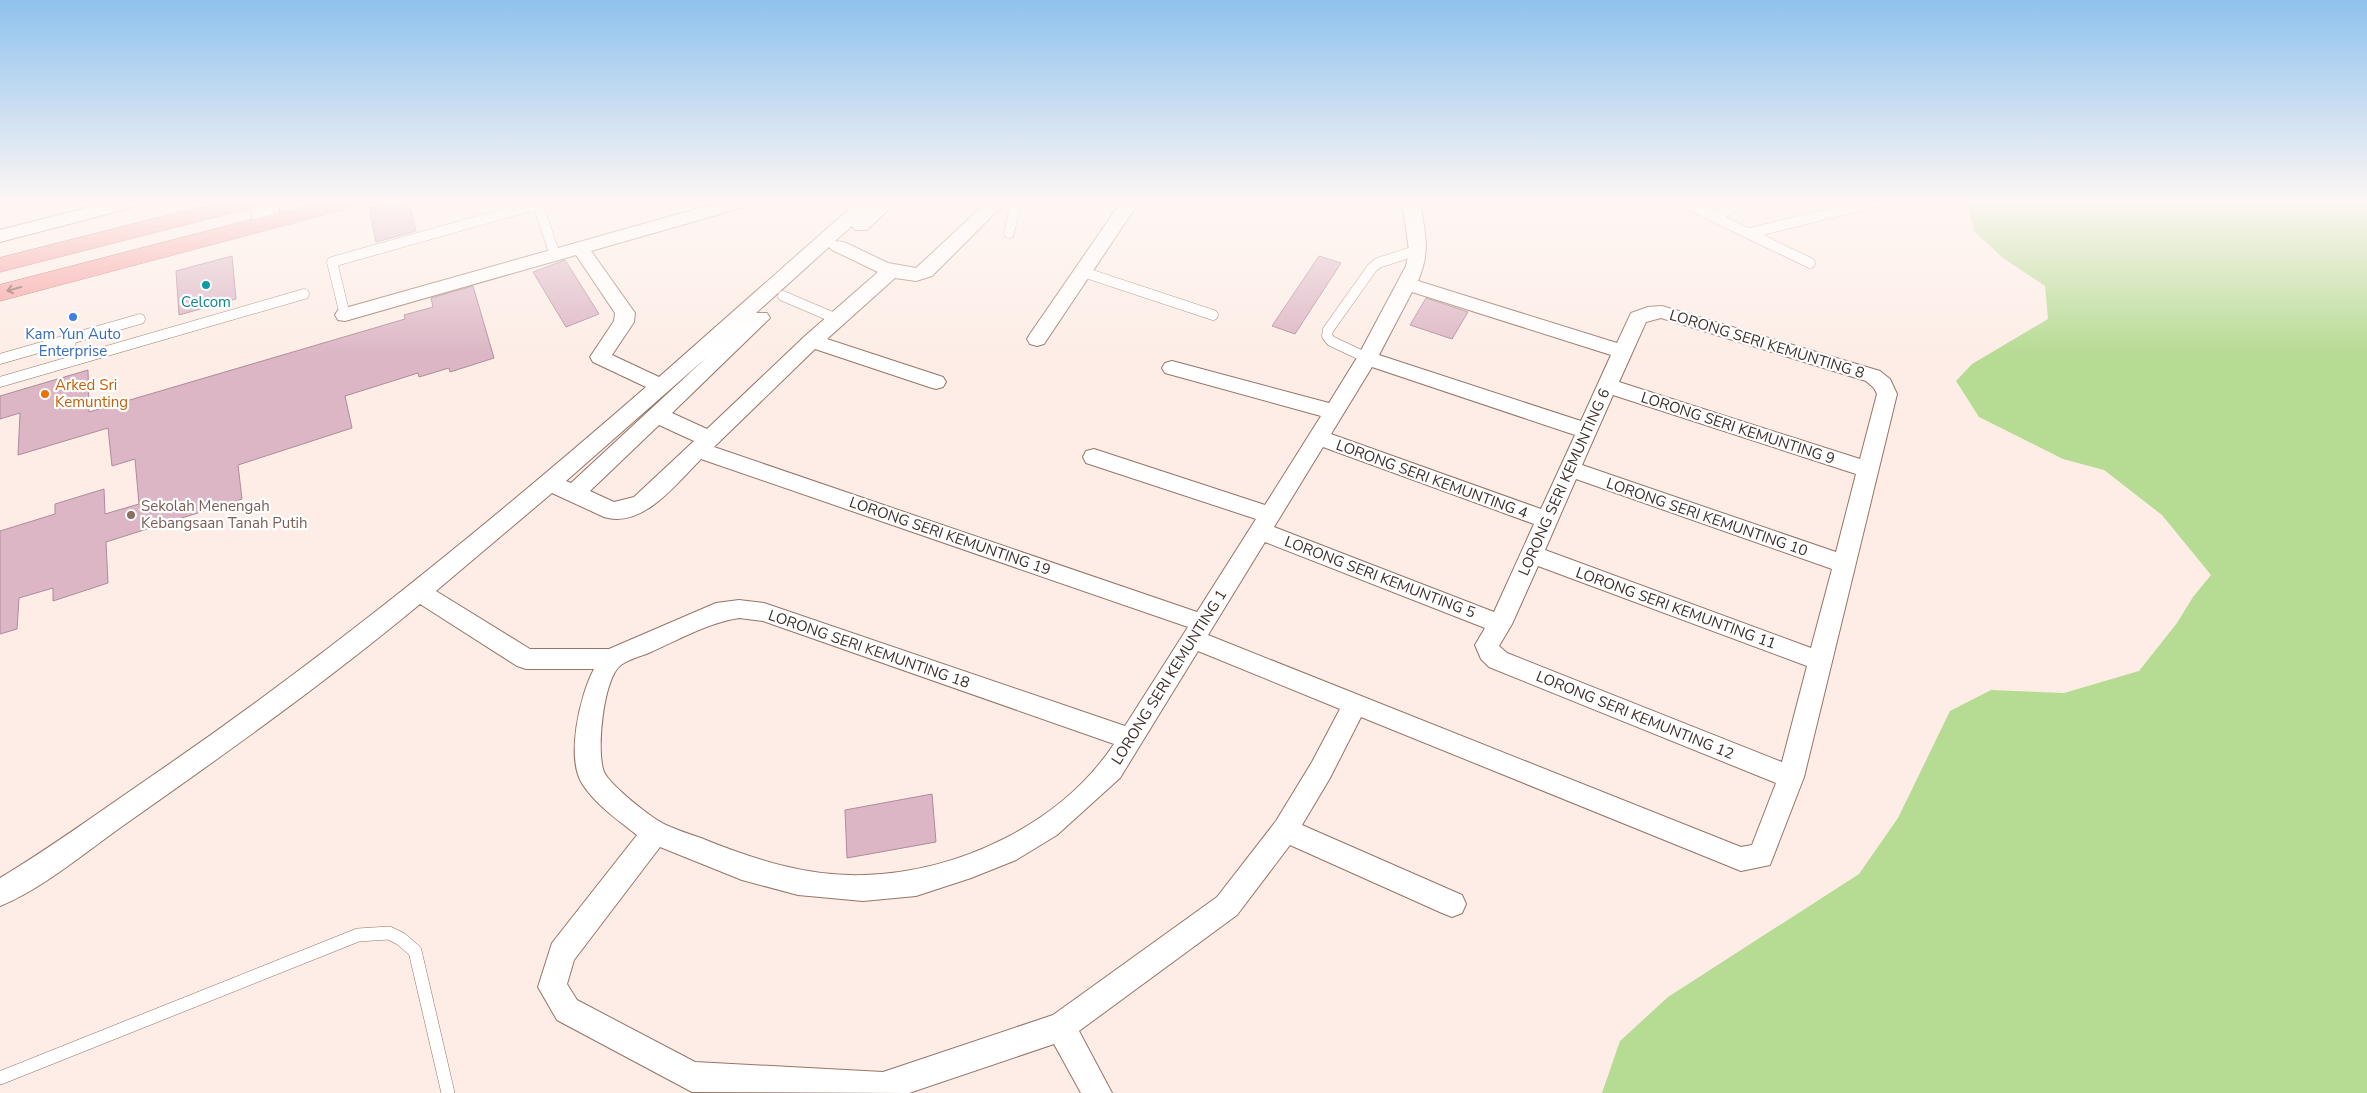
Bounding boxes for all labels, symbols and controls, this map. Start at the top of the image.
marker: Celcom [200,279,212,291]
one-way arrow [6,285,22,295]
place label: Celcom [181,292,231,312]
street label: LORONG SERI KEMUNTING 8 [1667,305,1867,383]
marker: Kam Yun Auto Enterprise [67,311,79,323]
place label: Kam Yun Auto Enterprise [25,324,121,361]
place label: Arked Sri Kemunting [55,375,128,412]
street label: LORONG SERI KEMUNTING 6 [1514,385,1614,579]
street label: LORONG SERI KEMUNTING 9 [1638,387,1838,469]
marker: Arked Sri Kemunting [39,388,51,400]
street label: LORONG SERI KEMUNTING 4 [1333,435,1531,523]
street label: LORONG SERI KEMUNTING 10 [1604,473,1810,561]
street label: LORONG SERI KEMUNTING 19 [847,492,1053,580]
place label: Sekolah Menengah Kebangsaan Tanah Putih [141,496,307,533]
marker: Sekolah Menengah Kebangsaan Tanah Putih [125,509,137,521]
street label: LORONG SERI KEMUNTING 5 [1282,531,1478,623]
street label: LORONG SERI KEMUNTING 11 [1573,562,1779,654]
street label: LORONG SERI KEMUNTING 1 [1107,586,1231,768]
street label: LORONG SERI KEMUNTING 18 [766,605,972,693]
street label: LORONG SERI KEMUNTING 12 [1533,666,1737,764]

